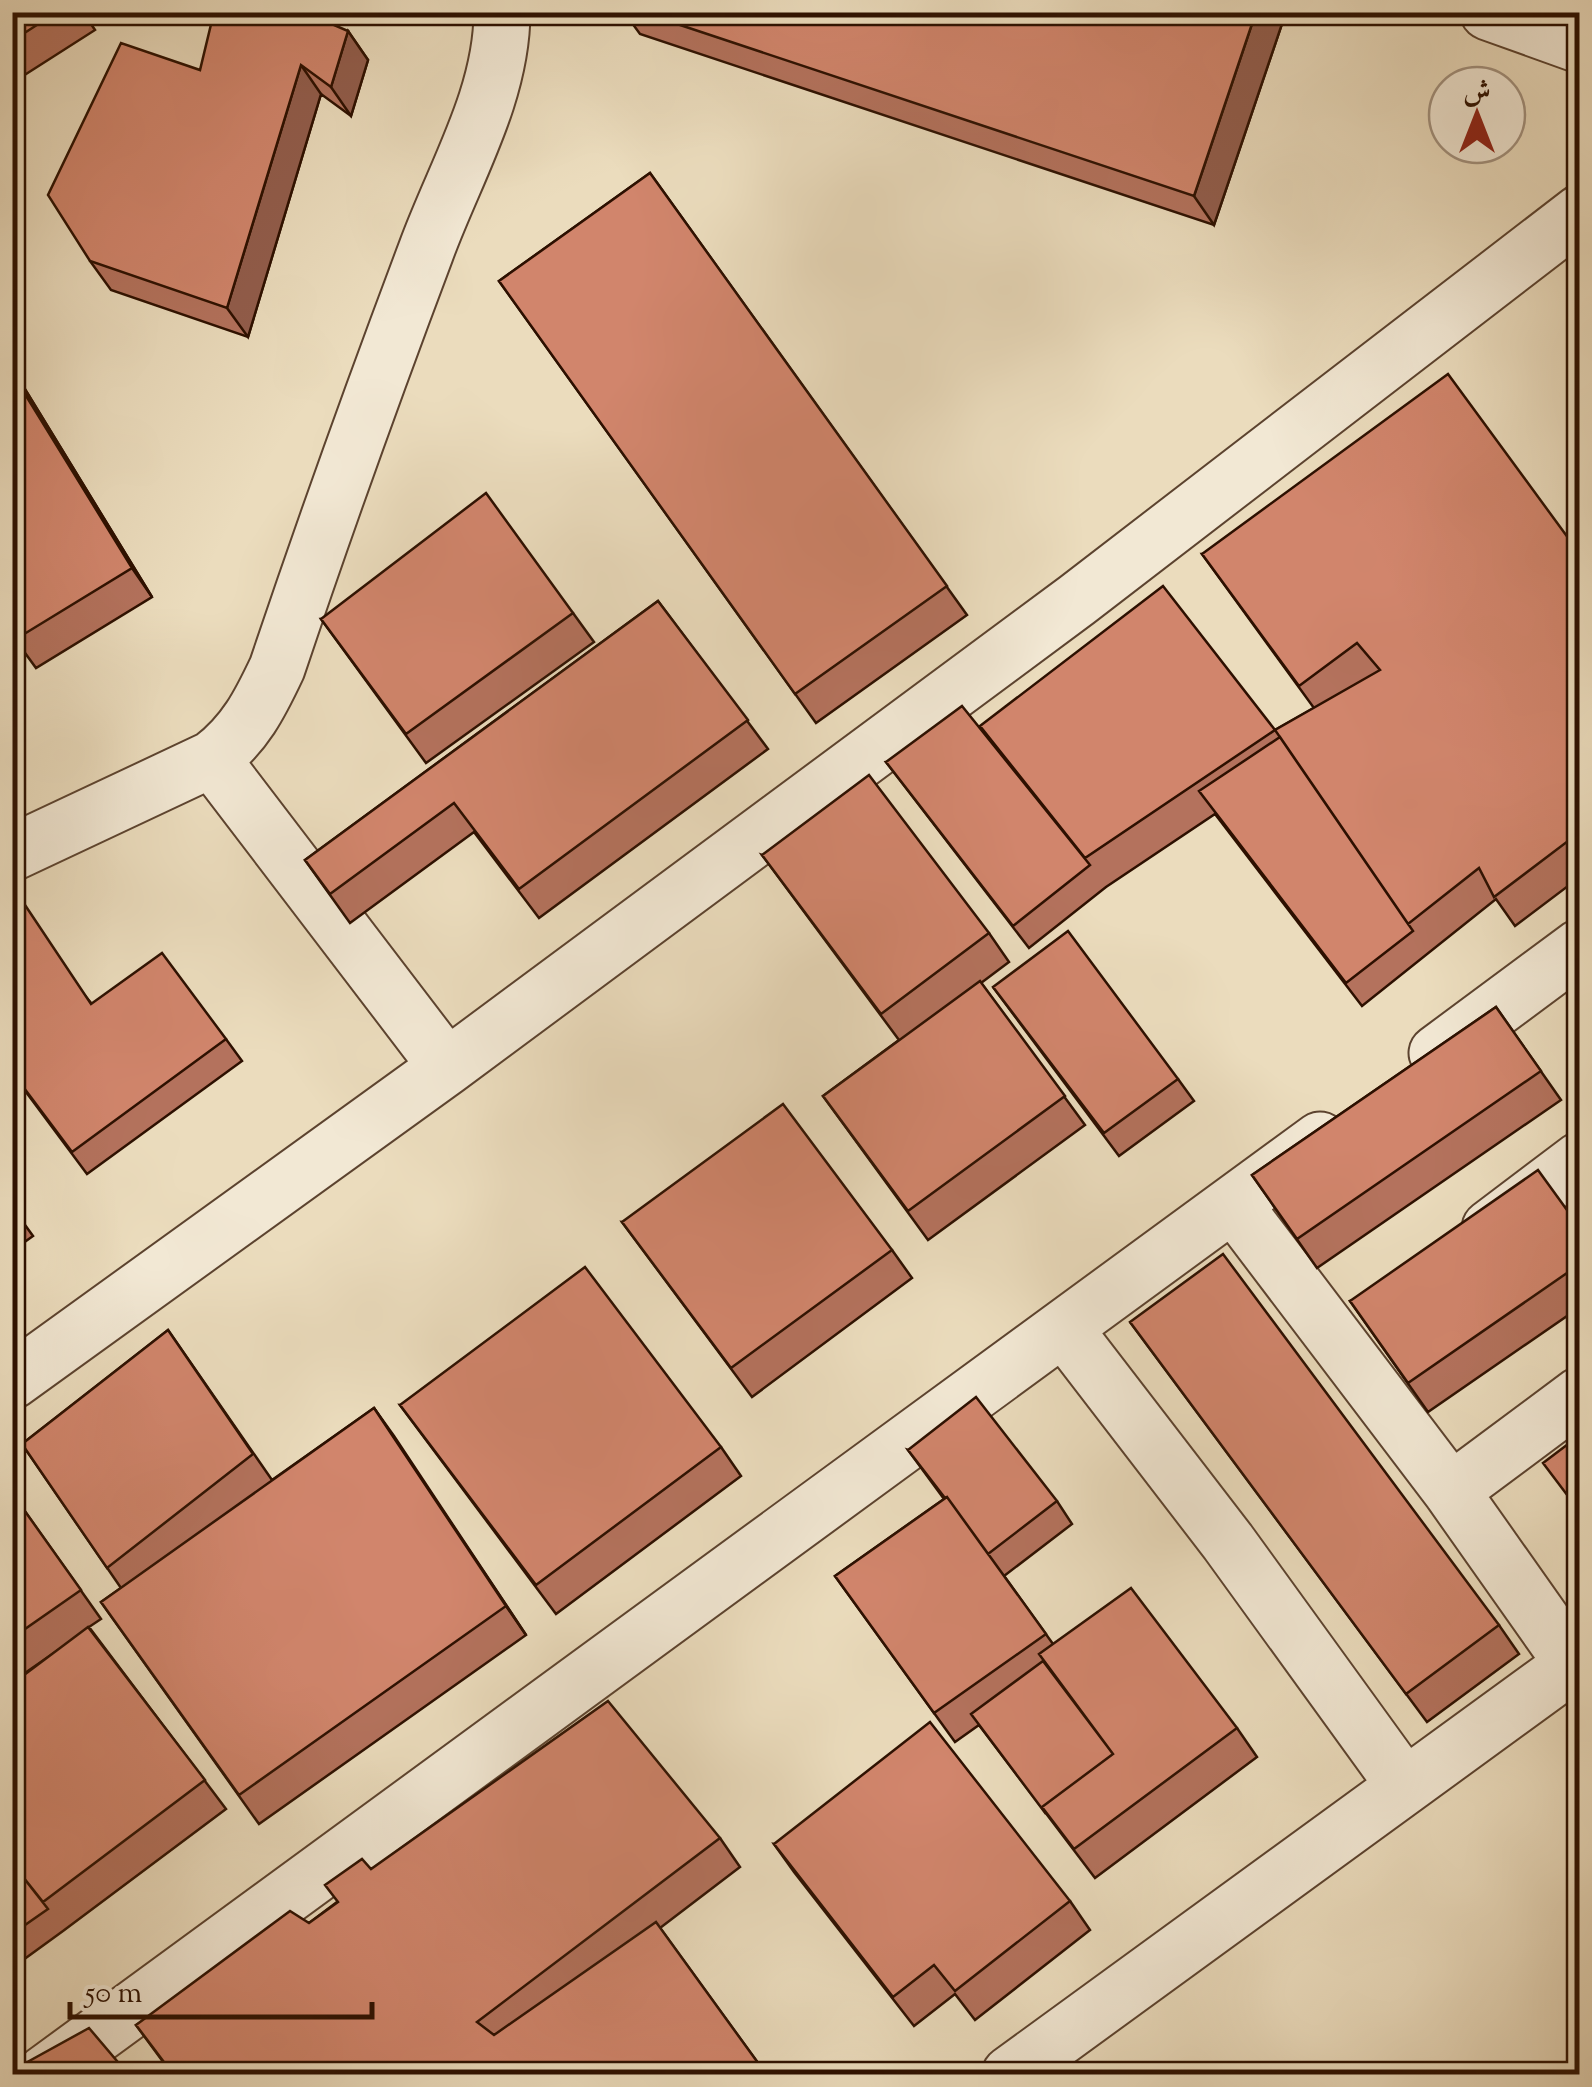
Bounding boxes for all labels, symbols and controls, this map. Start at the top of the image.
north arrow [1427,65,1527,165]
text: ش [1463,73,1491,113]
scale bar [70,1957,372,2019]
text: 50 m [83,1973,143,2016]

